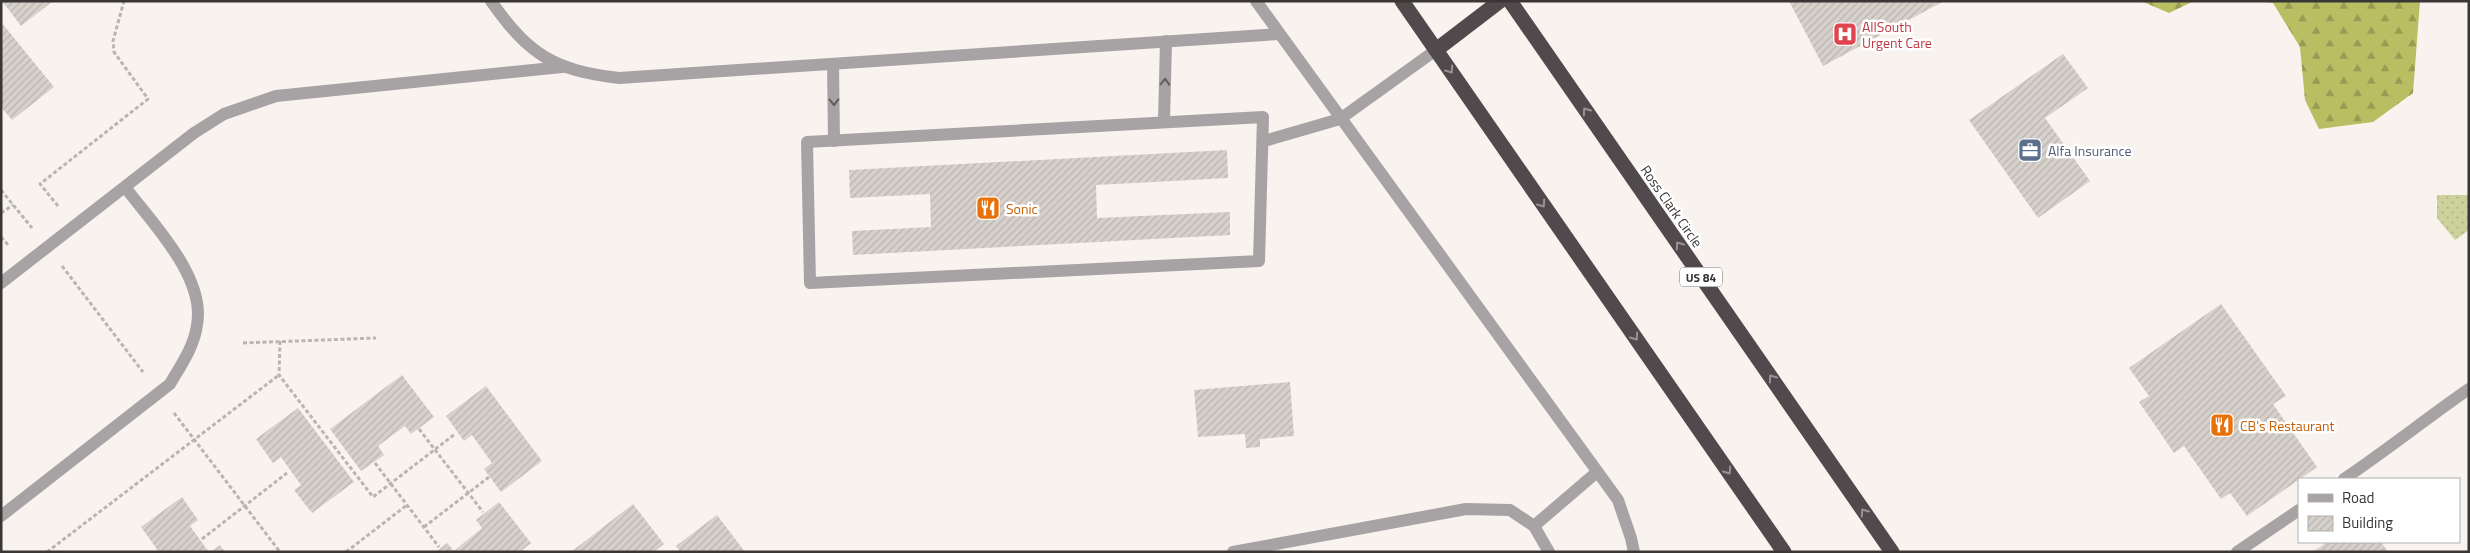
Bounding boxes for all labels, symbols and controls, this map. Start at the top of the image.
place label: AllSouth Urgent Care [1862,16,1932,53]
hospital icon: AllSouth Urgent Care [1832,21,1858,47]
one-way arrow [1444,64,1453,74]
one-way arrow [1160,78,1170,86]
one-way arrow [828,98,839,106]
one-way arrow [1583,107,1593,116]
office icon: Alfa Insurance [2017,137,2043,163]
place label: Alfa Insurance [2048,140,2132,161]
street label: Ross Clark Circle [1636,161,1708,251]
restaurant icon: Sonic [975,195,1001,221]
place label: Sonic [1006,198,1038,219]
one-way arrow [1536,198,1545,207]
one-way arrow [1676,241,1685,251]
road number: US 84 [1680,268,1722,286]
one-way arrow [1629,331,1638,341]
one-way arrow [1769,375,1778,384]
restaurant icon: CB's Restaurant [2209,412,2235,438]
place label: CB's Restaurant [2240,415,2334,436]
one-way arrow [1722,465,1731,474]
legend [2298,478,2460,543]
text: Road [2342,486,2374,509]
one-way arrow [1862,509,1870,518]
text: Building [2342,511,2393,534]

